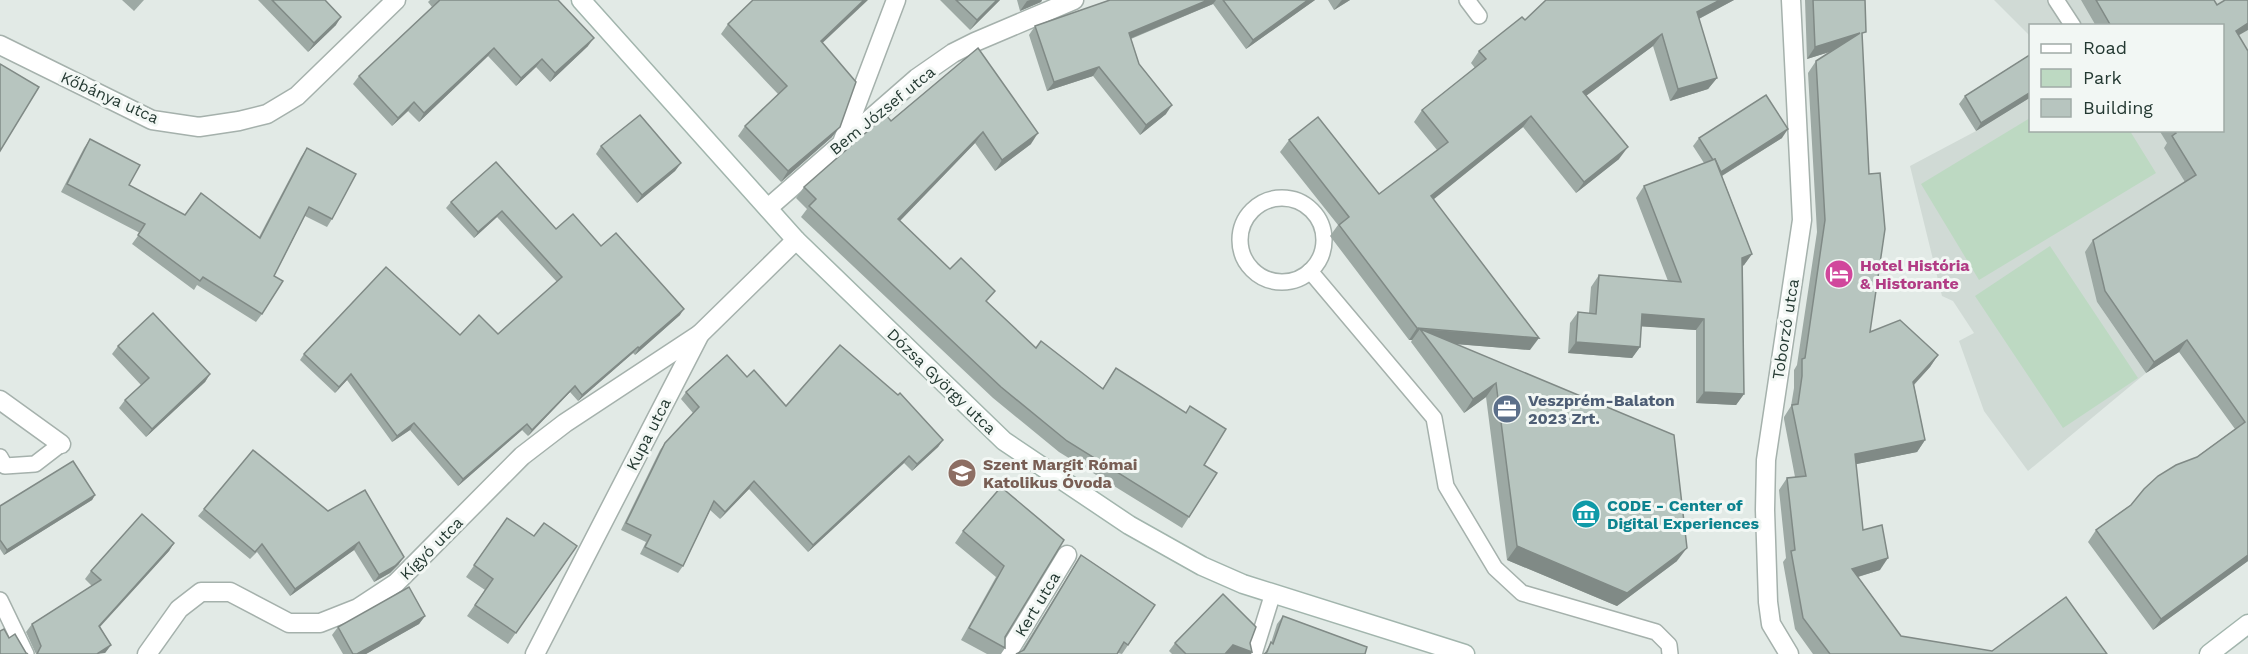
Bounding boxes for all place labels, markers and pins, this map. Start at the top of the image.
place label: Hotel História & Historante [1860,256,1970,293]
hotel icon: Hotel História & Historante [1823,258,1855,290]
place label: Veszprém-Balaton 2023 Zrt. [1528,391,1675,428]
office icon: Veszprém-Balaton 2023 Zrt. [1491,393,1523,425]
place label: Szent Margit Római Katolikus Óvoda [983,455,1137,492]
school or university icon: Szent Margit Római Katolikus Óvoda [946,457,978,489]
place label: CODE - Center of Digital Experiences [1607,496,1760,533]
museum icon: CODE - Center of Digital Experiences [1570,498,1602,530]

